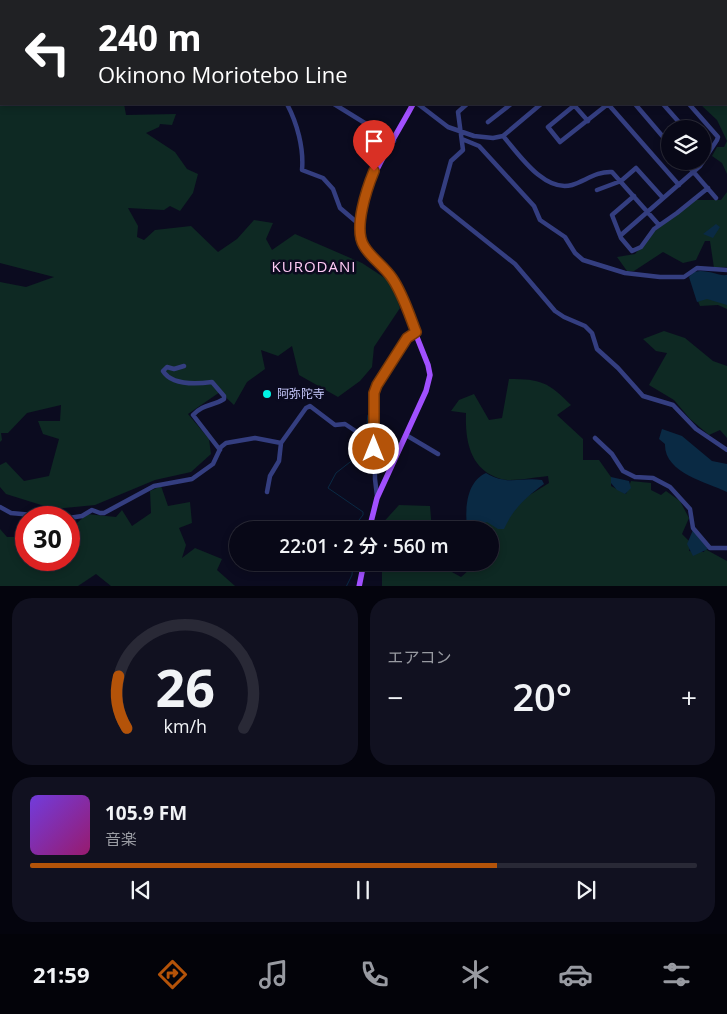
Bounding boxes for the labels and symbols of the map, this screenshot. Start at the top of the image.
pin [353,120,395,171]
district label: KURODANI [272,256,356,276]
place label: 阿弥陀寺 [277,385,325,402]
marker: 阿弥陀寺 [261,388,273,400]
position arrow [347,422,399,474]
speed limit sign: 30 [15,506,80,571]

